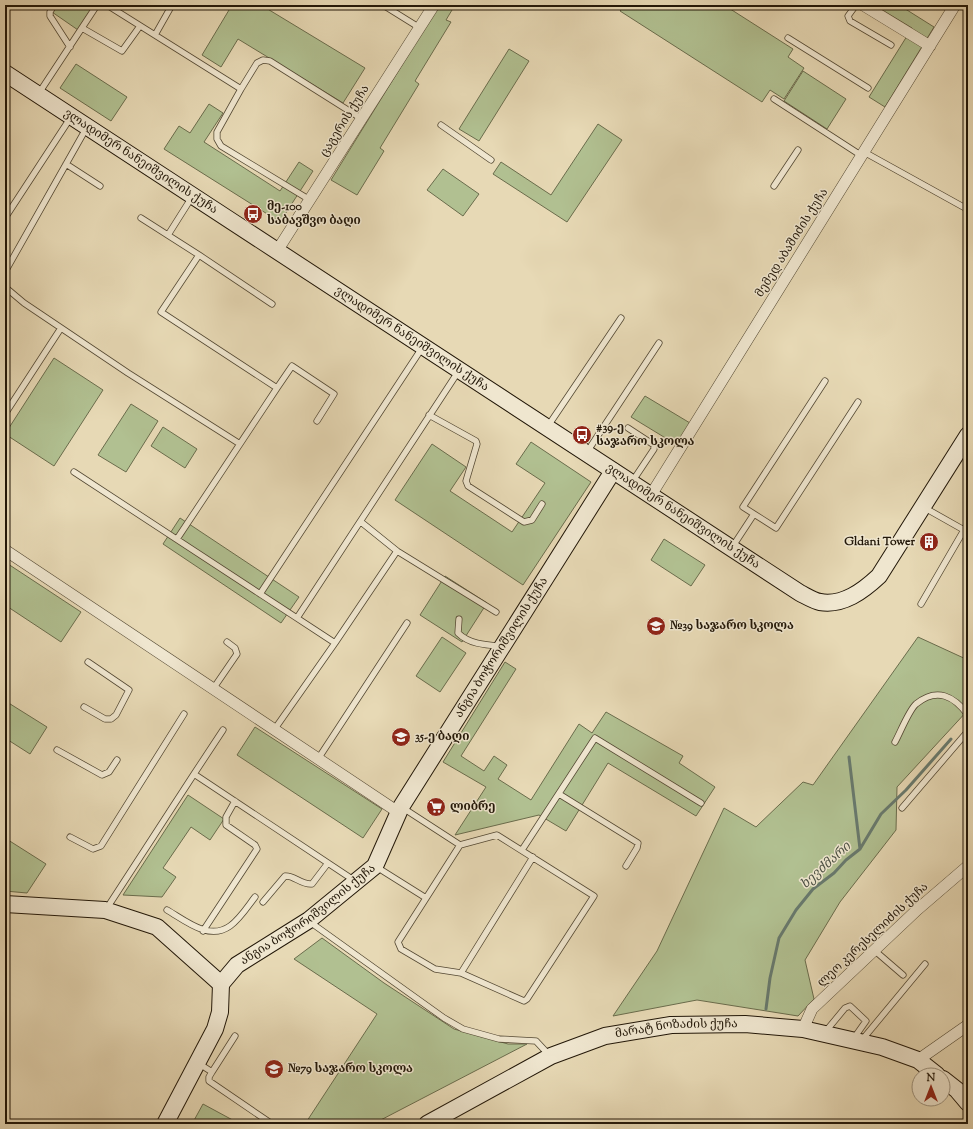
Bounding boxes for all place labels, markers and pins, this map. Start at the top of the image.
place label: მე-100 საბავშვო ბაღი [267,198,361,230]
bus stop icon: მე-100 საბავშვო ბაღი [242,203,264,225]
place label: #39-ე საჯარო სკოლა [596,419,695,451]
bus stop icon: #39-ე საჯარო სკოლა [571,424,593,446]
building icon: Gldani Tower [918,531,940,553]
place label: Gldani Tower [844,533,915,551]
school or university icon: №39 საჯარო სკოლა [645,615,667,637]
place label: №39 საჯარო სკოლა [670,617,794,635]
school or university icon: 35-ე ბაღი [390,726,412,748]
place label: 35-ე ბაღი [415,728,469,746]
supermarket icon: ლიბრე [425,796,447,818]
place label: ლიბრე [450,798,495,816]
school or university icon: №79 საჯარო სკოლა [263,1058,285,1080]
place label: №79 საჯარო სკოლა [288,1060,413,1078]

